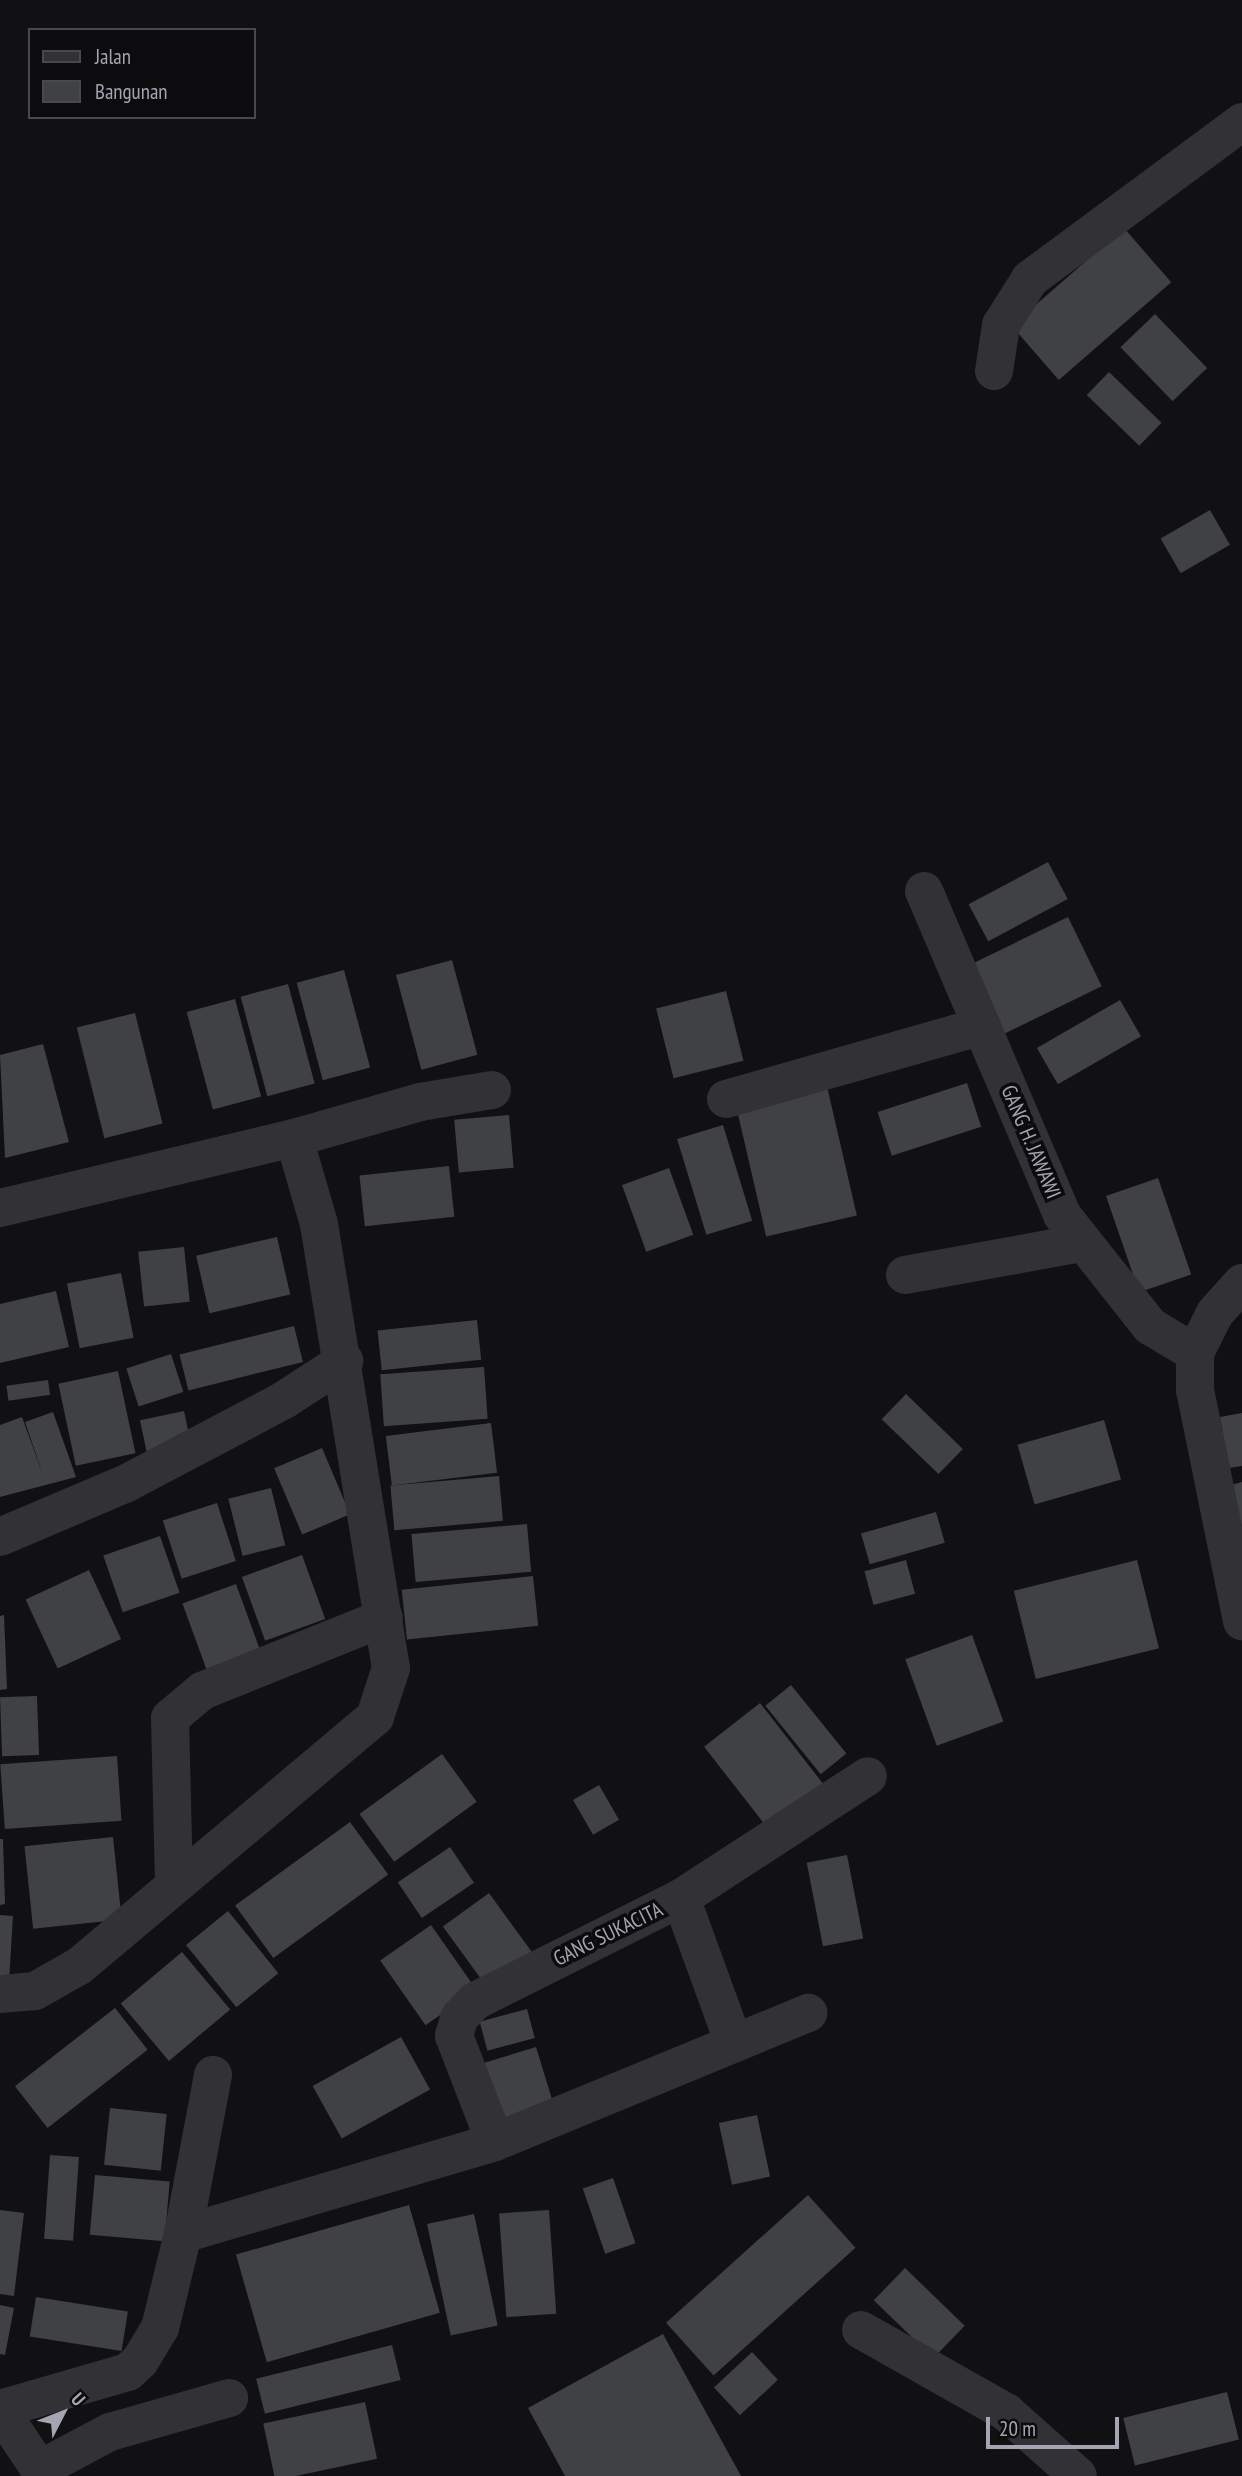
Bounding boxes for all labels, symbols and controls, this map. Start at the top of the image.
legend [28,28,256,119]
text: Jalan [95,43,131,70]
text: Bangunan [95,78,168,105]
street label: GANG H. JAWAWI [996,1081,1066,1203]
street label: GANG SUKACITA [549,1897,667,1971]
north arrow [28,2378,98,2448]
text: U [66,2387,91,2411]
scale bar [990,2402,1123,2446]
text: 20 m [999,2415,1036,2442]

